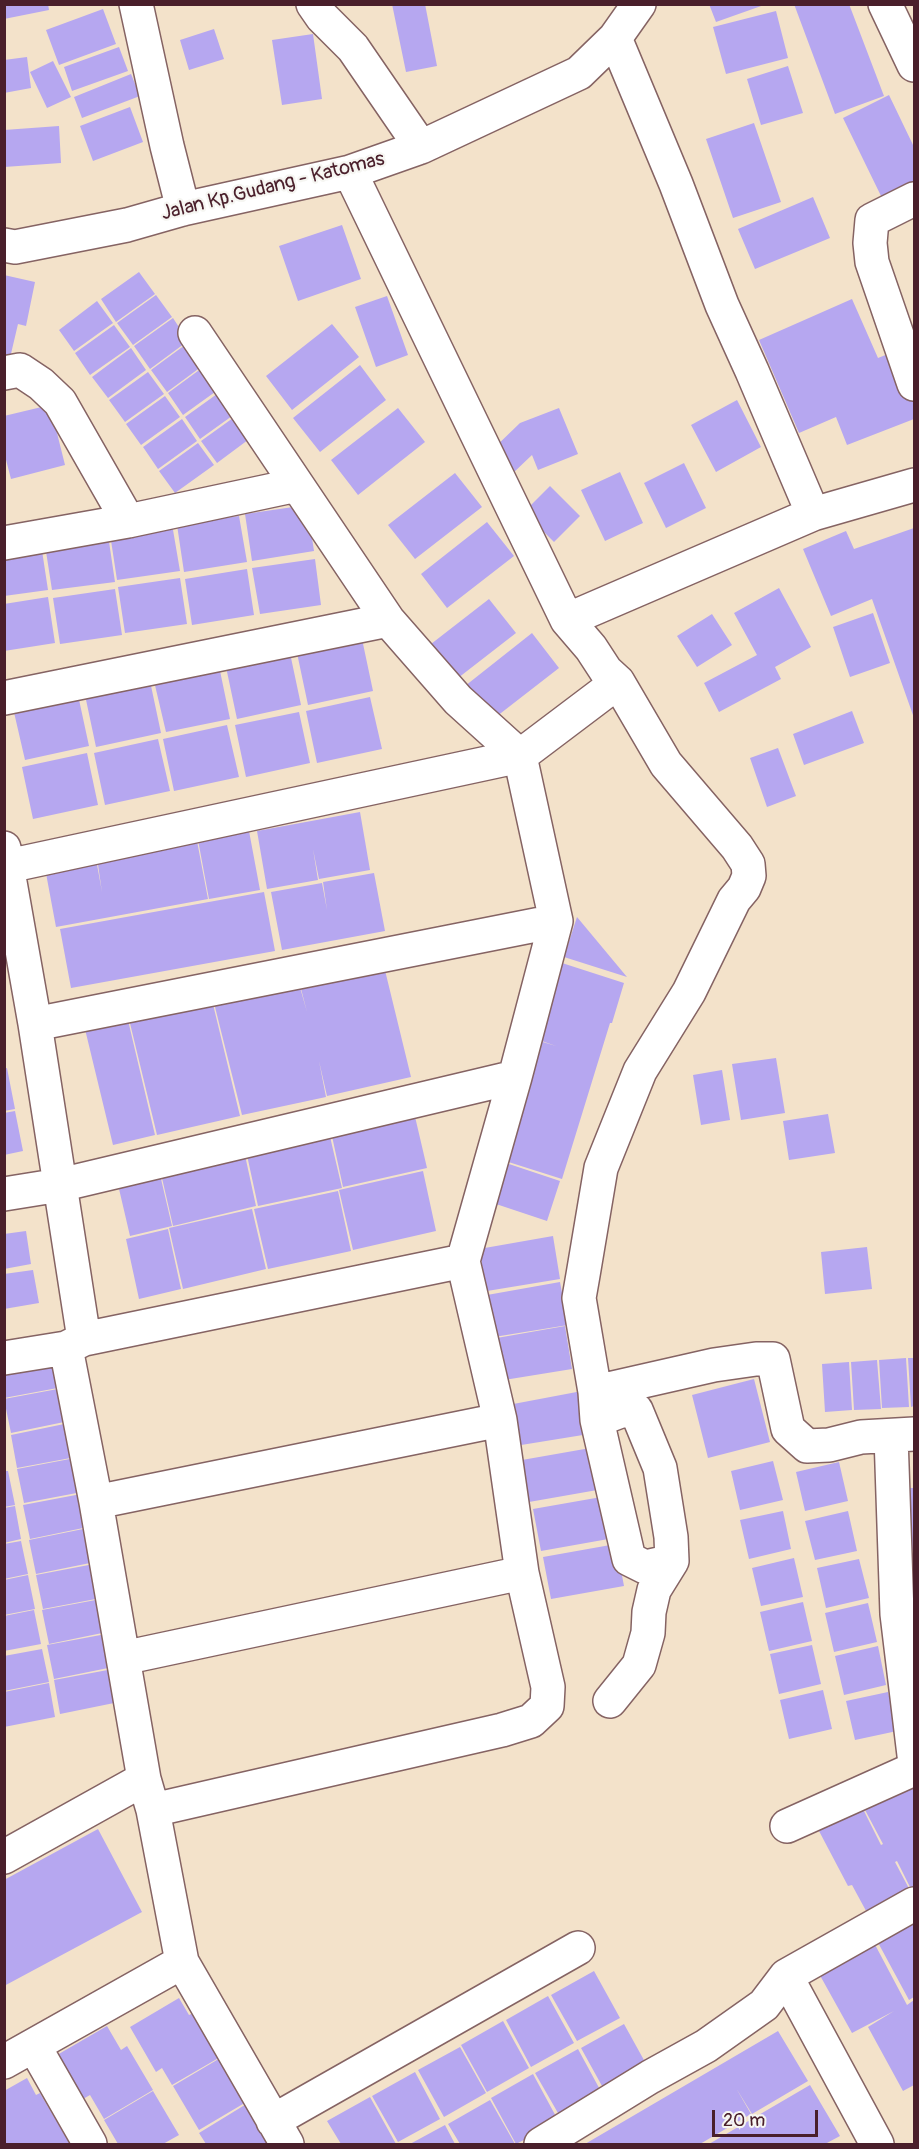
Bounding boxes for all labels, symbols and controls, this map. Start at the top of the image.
street label: Jalan Kp.Gudang - Katomas [159,148,387,226]
scale bar [715,2098,822,2136]
text: 20 m [723,2109,765,2132]

